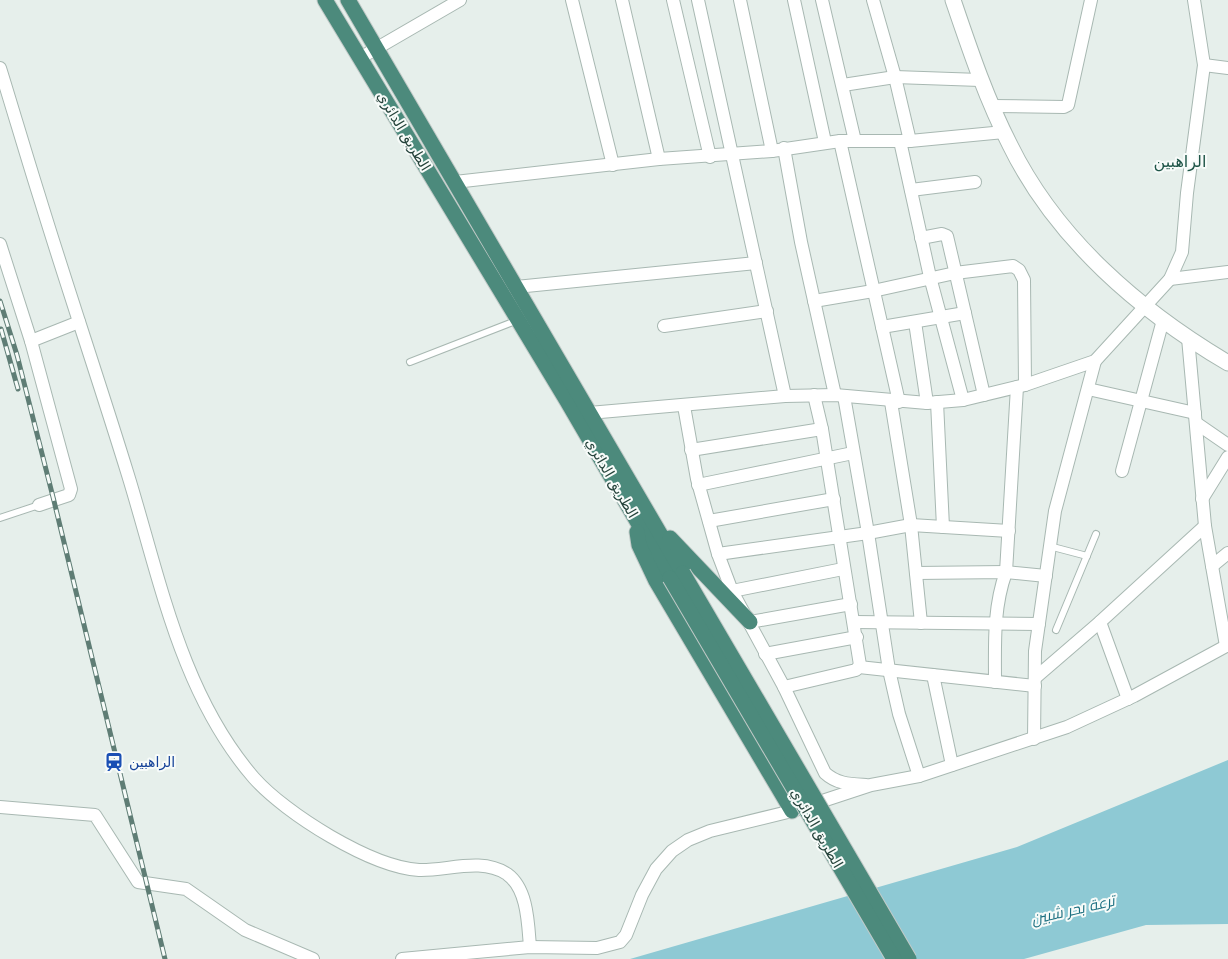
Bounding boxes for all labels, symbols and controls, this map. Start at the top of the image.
street label: الطريق الدائري [373,89,434,174]
district label: الراهبين [1154,152,1206,172]
street label: الطريق الدائري [582,435,641,521]
station icon: الراهبين [103,751,125,773]
place label: الراهبين [129,754,175,771]
street label: الطريق الدائري [787,785,846,871]
water label: ترعة بحر شبين [1030,891,1119,928]

